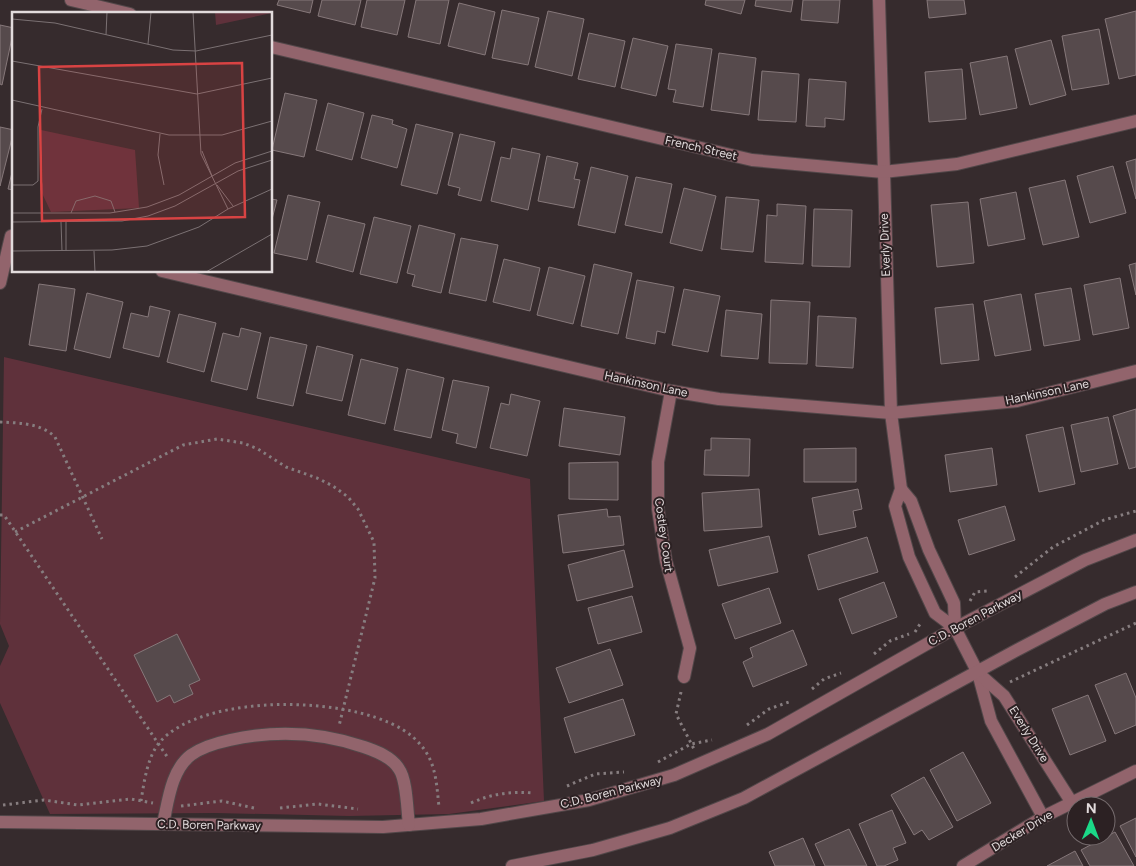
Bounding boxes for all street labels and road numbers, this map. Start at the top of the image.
street label: French Street [664,133,739,163]
street label: Everly Drive [877,213,893,277]
street label: Hankinson Lane [603,368,689,400]
street label: Hankinson Lane [1004,376,1090,408]
street label: Costley Court [652,497,676,574]
street label: C.D. Boren Parkway [926,587,1025,649]
street label: Everly Drive [1006,703,1052,765]
street label: C.D. Boren Parkway [559,772,664,811]
street label: Decker Drive [989,807,1055,855]
street label: C.D. Boren Parkway [157,817,262,833]

